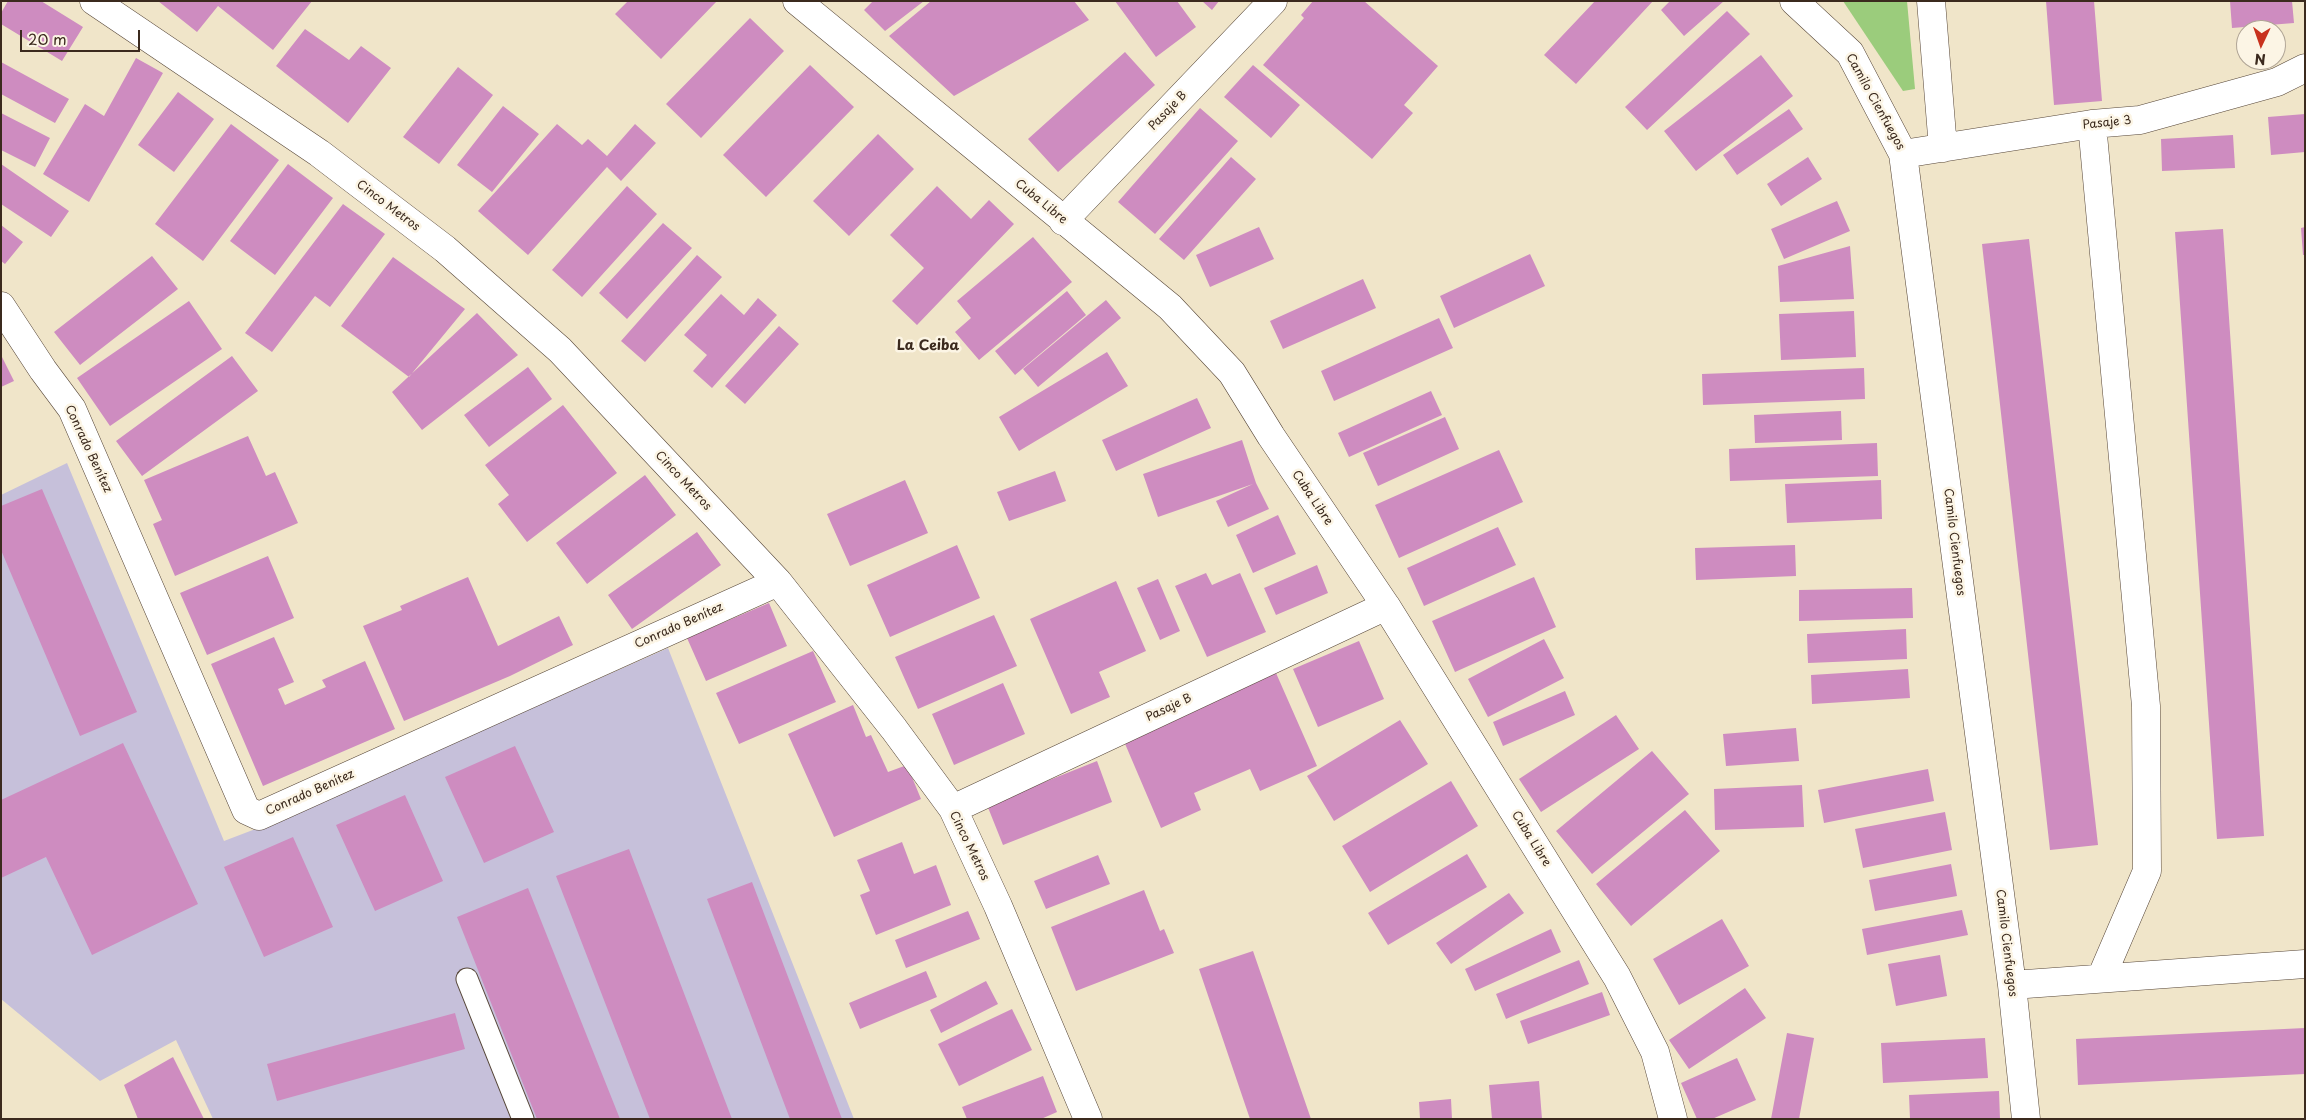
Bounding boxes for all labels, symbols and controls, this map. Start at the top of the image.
scale bar [22,20,142,52]
north arrow [2236,20,2286,70]
text: 20 m [28,27,67,50]
text: N [2254,49,2266,70]
street label: Camilo Cienfuegos [1842,51,1908,153]
street label: Pasaje B [1146,88,1190,134]
street label: Pasaje 3 [2082,113,2132,133]
street label: Cinco Metros [353,177,423,235]
street label: Cuba Libre [1012,177,1070,227]
district label: La Ceiba [897,338,959,354]
street label: Conrado Benítez [61,403,115,495]
street label: Cinco Metros [652,448,714,514]
street label: Cuba Libre [1288,468,1336,528]
street label: Camilo Cienfuegos [1940,487,1968,597]
street label: Conrado Benítez [633,600,725,652]
street label: Pasaje B [1144,691,1194,725]
street label: Conrado Benítez [264,767,356,819]
street label: Cinco Metros [946,809,992,883]
street label: Cuba Libre [1508,809,1554,869]
street label: Camilo Cienfuegos [1992,888,2020,998]

